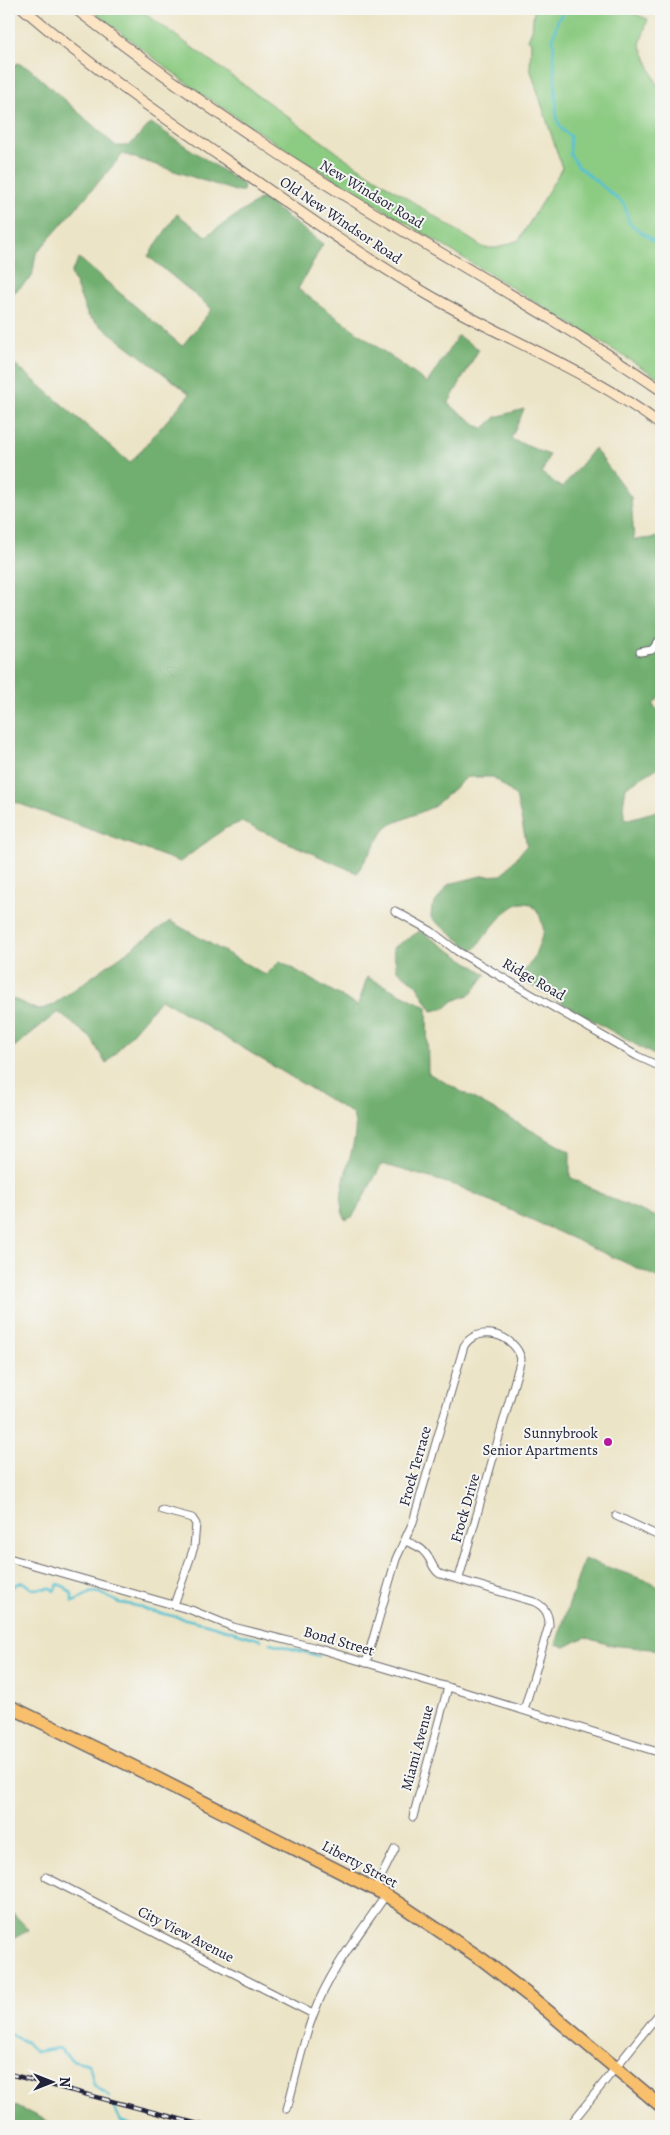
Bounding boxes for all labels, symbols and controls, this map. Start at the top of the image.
street label: New Windsor Road [316,155,429,233]
street label: Old New Windsor Road [276,172,407,269]
street label: Ridge Road [499,953,570,1006]
street label: Frock Terrace [394,1423,436,1508]
place label: Sunnybrook Senior Apartments [483,1423,599,1460]
marker: Sunnybrook Senior Apartments [602,1436,614,1448]
street label: Frock Drive [446,1471,484,1545]
street label: Bond Street [301,1621,377,1661]
street label: Miami Avenue [396,1703,438,1793]
street label: Liberty Street [318,1836,402,1892]
street label: City View Avenue [134,1901,238,1967]
north arrow [28,2058,78,2108]
text: N [55,2077,74,2087]

